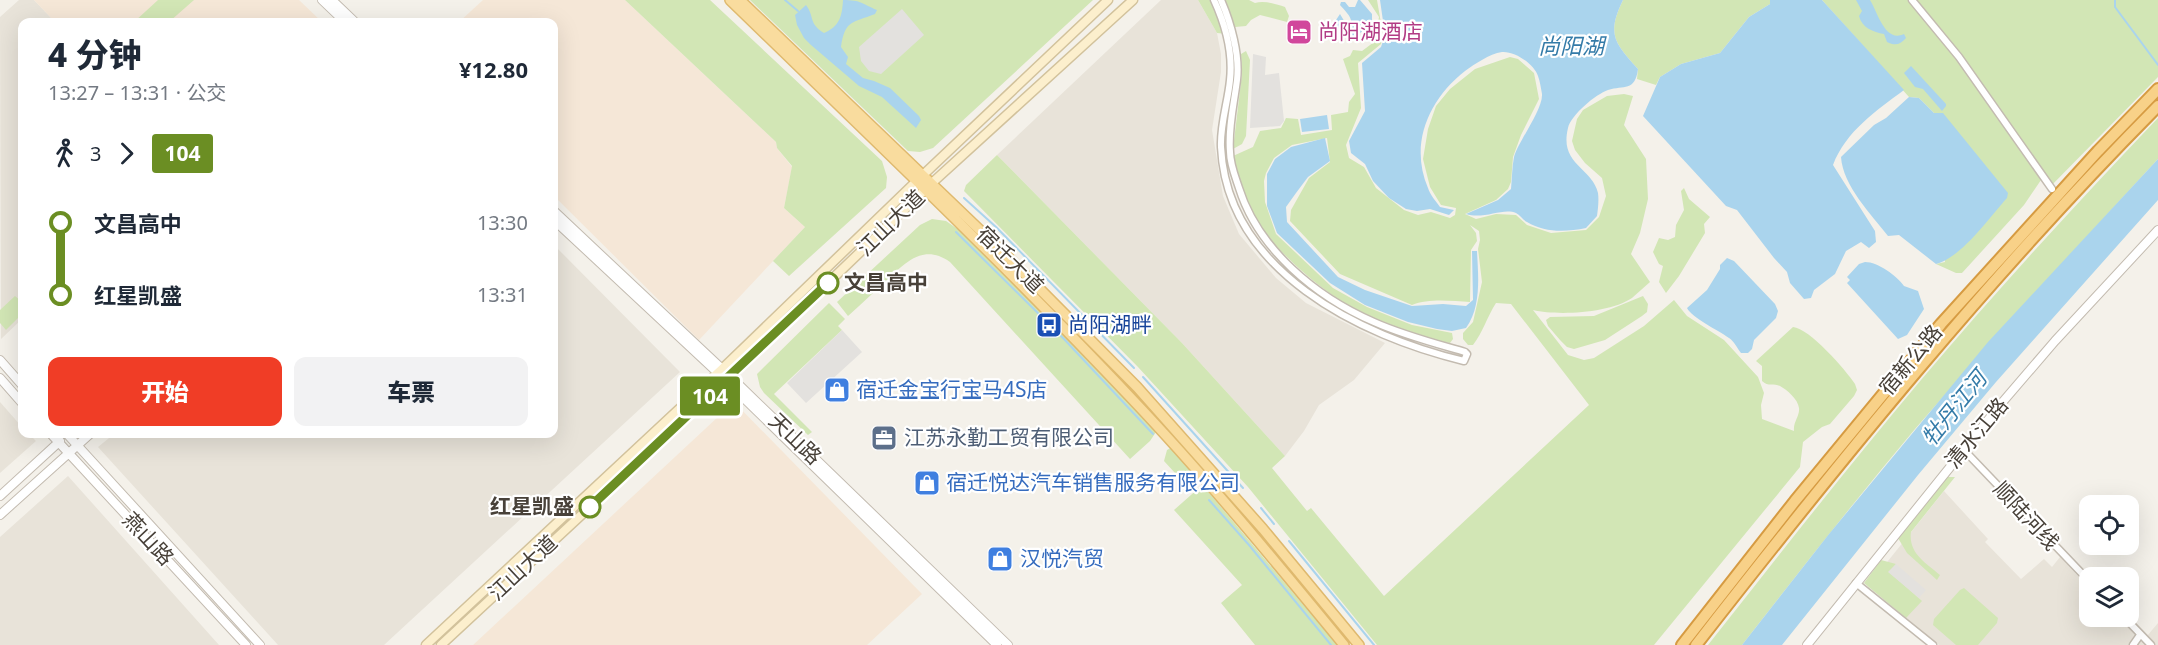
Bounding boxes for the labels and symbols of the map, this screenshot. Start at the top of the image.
hotel icon: 尚阳湖酒店 [1284,17,1314,47]
place label: 尚阳湖酒店 [1318,17,1423,45]
water label: 尚阳湖 [1538,30,1607,60]
street label: 江山大道 [850,183,930,262]
street label: 宿迁大道 [971,220,1050,299]
place label: 文昌高中 [844,268,928,296]
marker: 文昌高中 [817,272,839,294]
bus stop icon: 尚阳湖畔 [1034,310,1064,340]
place label: 尚阳湖畔 [1068,310,1152,338]
street label: 宿新公路 [1873,318,1948,401]
water label: 牡丹江河 [1914,361,1995,451]
shop icon: 宿迁金宝行宝马4S店 [822,375,852,405]
place label: 宿迁金宝行宝马4S店 [856,375,1048,403]
line badge: 104 [676,376,744,416]
street label: 清水江路 [1939,391,2014,474]
street label: 天山路 [763,406,828,470]
office icon: 江苏永勤工贸有限公司 [869,423,899,453]
place label: 江苏永勤工贸有限公司 [904,423,1114,451]
shop icon: 宿迁悦达汽车销售服务有限公司 [912,468,942,498]
place label: 宿迁悦达汽车销售服务有限公司 [946,468,1240,496]
street label: 顺陆河线 [1988,475,2066,556]
place label: 红星凯盛 [490,492,574,520]
marker: 红星凯盛 [579,496,601,518]
street label: 燕山路 [117,506,180,571]
street label: 江山大道 [482,528,563,606]
shop icon: 汉悦汽贸 [985,544,1015,574]
place label: 汉悦汽贸 [1020,544,1104,572]

